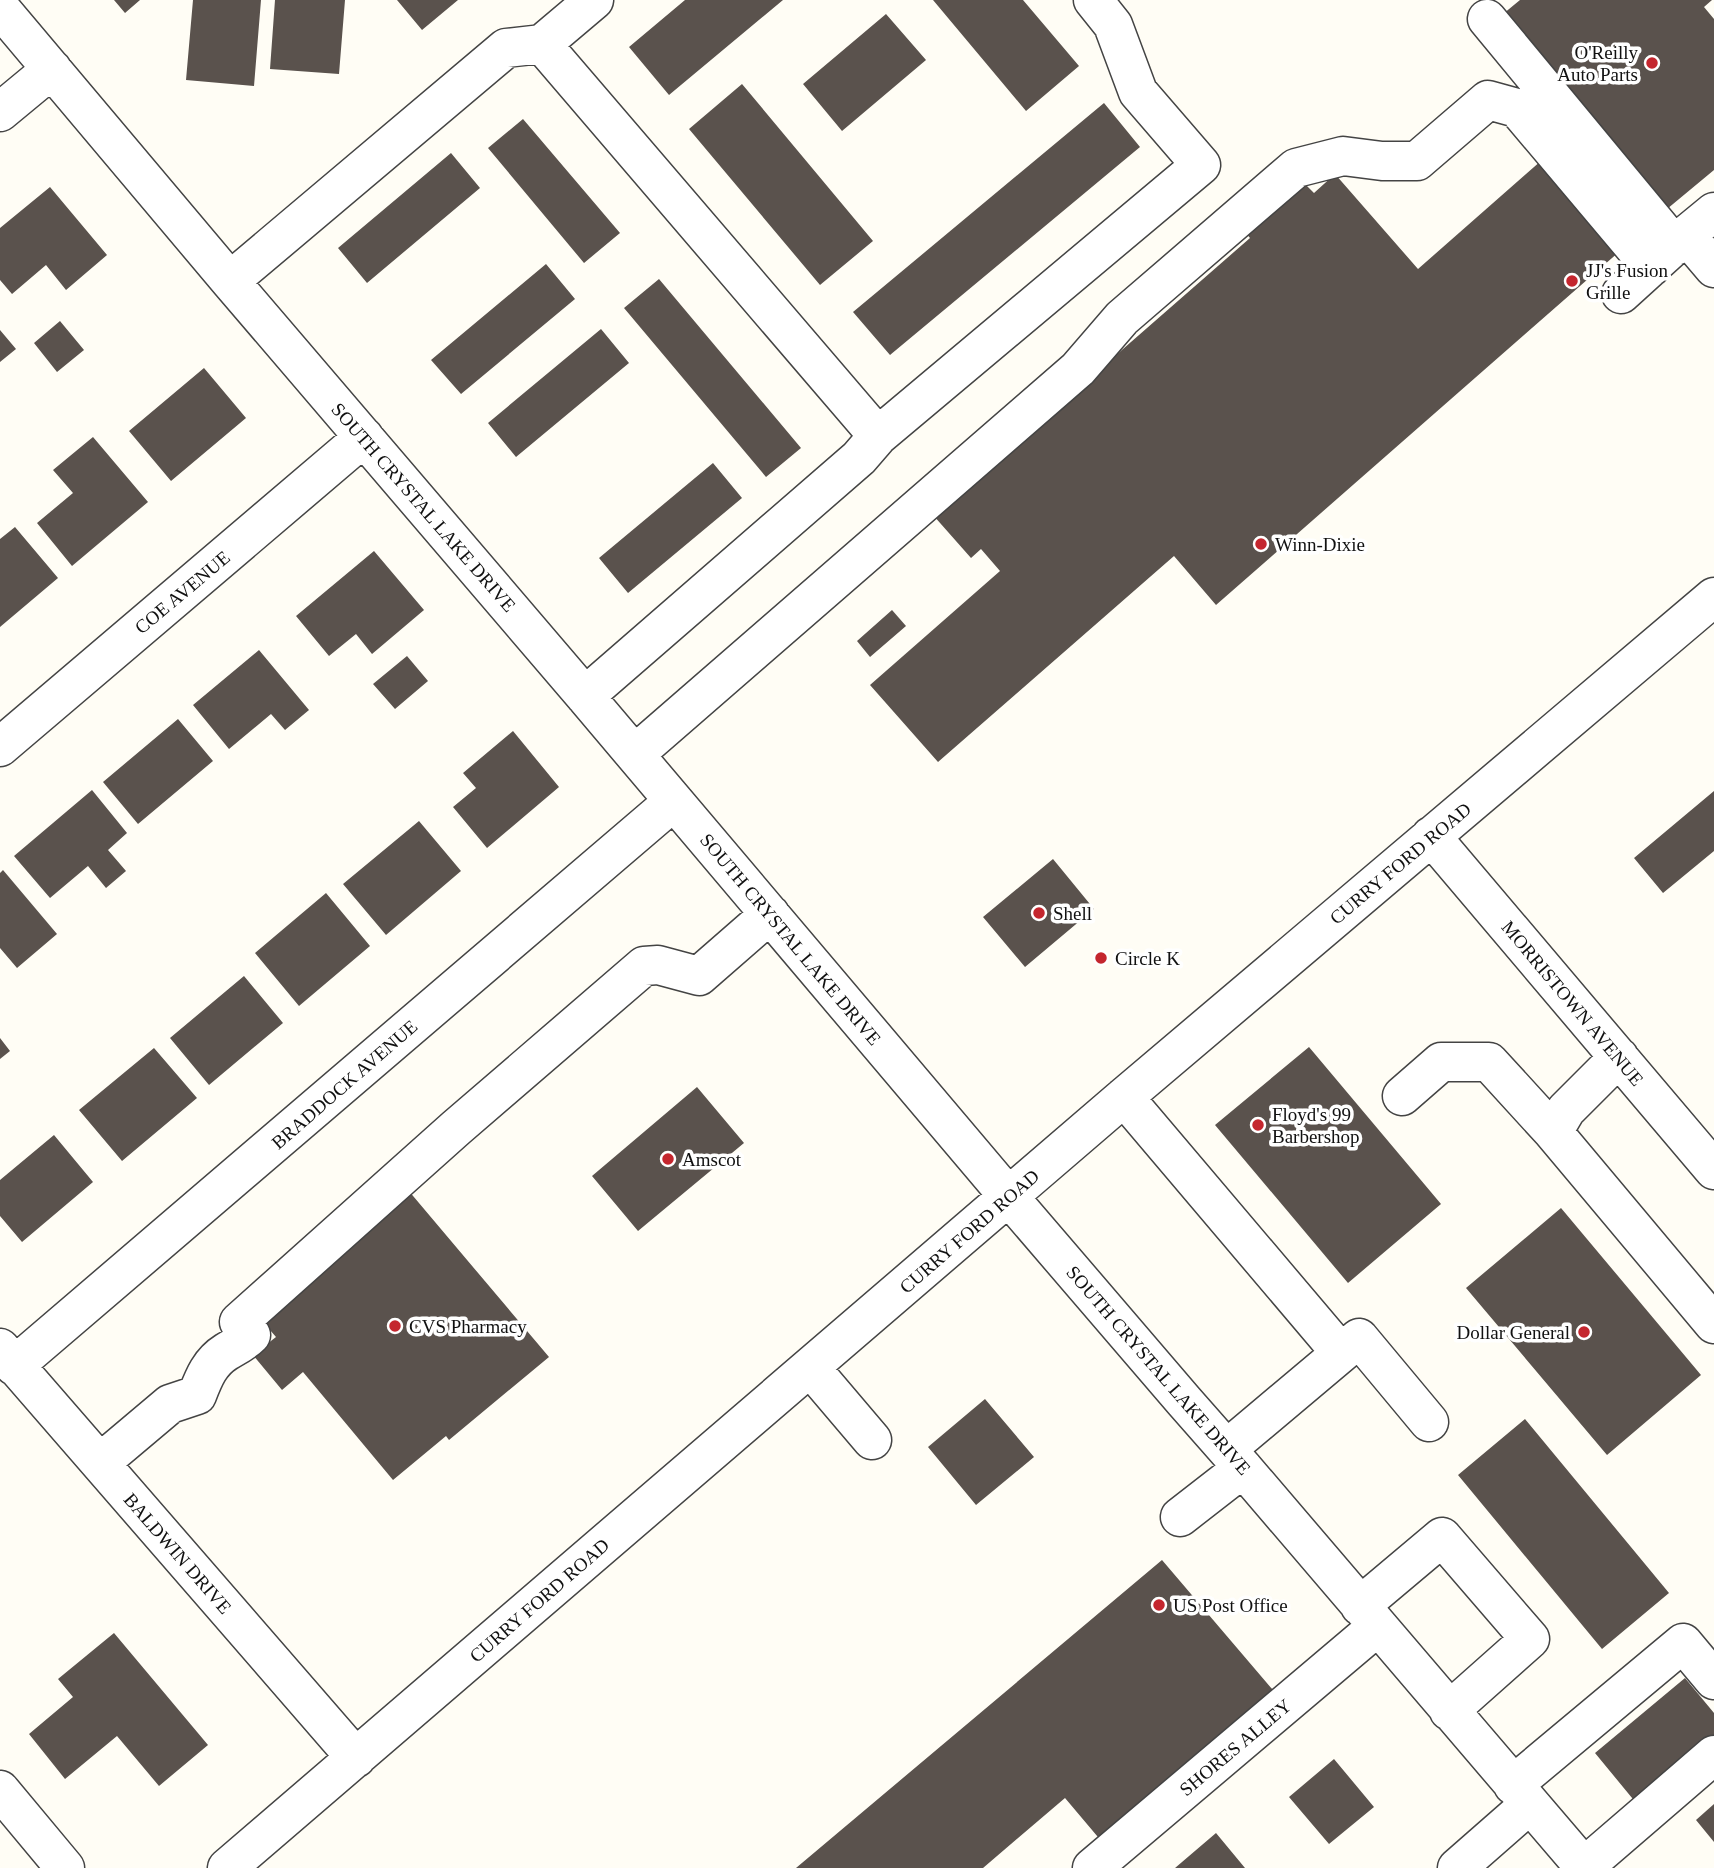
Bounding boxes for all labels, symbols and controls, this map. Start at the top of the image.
place label: O'Reilly Auto Parts [1557,42,1638,85]
marker: O'Reilly Auto Parts [1644,55,1660,71]
place label: JJ's Fusion Grille [1586,260,1669,303]
marker: JJ's Fusion Grille [1564,273,1580,289]
street label: SOUTH CRYSTAL LAKE DRIVE [327,399,520,616]
place label: Winn-Dixie [1275,534,1365,555]
marker: Winn-Dixie [1253,536,1269,552]
street label: COE AVENUE [131,547,234,638]
street label: CURRY FORD ROAD [1325,798,1475,929]
street label: SOUTH CRYSTAL LAKE DRIVE [696,829,885,1049]
place label: Shell [1053,903,1092,924]
marker: Shell [1031,905,1047,921]
street label: MORRISTOWN AVENUE [1497,917,1648,1090]
place label: Circle K [1115,948,1180,969]
marker: Circle K [1093,950,1109,966]
street label: BRADDOCK AVENUE [267,1015,421,1153]
place label: Floyd's 99 Barbershop [1272,1104,1360,1147]
marker: Floyd's 99 Barbershop [1250,1117,1266,1133]
place label: Amscot [682,1149,742,1170]
marker: Amscot [660,1151,676,1167]
street label: CURRY FORD ROAD [895,1165,1043,1298]
street label: SOUTH CRYSTAL LAKE DRIVE [1062,1262,1255,1479]
place label: CVS Pharmacy [409,1316,527,1337]
marker: CVS Pharmacy [387,1318,403,1334]
place label: Dollar General [1457,1322,1570,1343]
marker: Dollar General [1576,1324,1592,1340]
street label: BALDWIN DRIVE [120,1489,236,1618]
street label: CURRY FORD ROAD [465,1534,613,1667]
place label: US Post Office [1173,1595,1288,1616]
marker: US Post Office [1151,1597,1167,1613]
street label: SHORES ALLEY [1175,1695,1295,1800]

